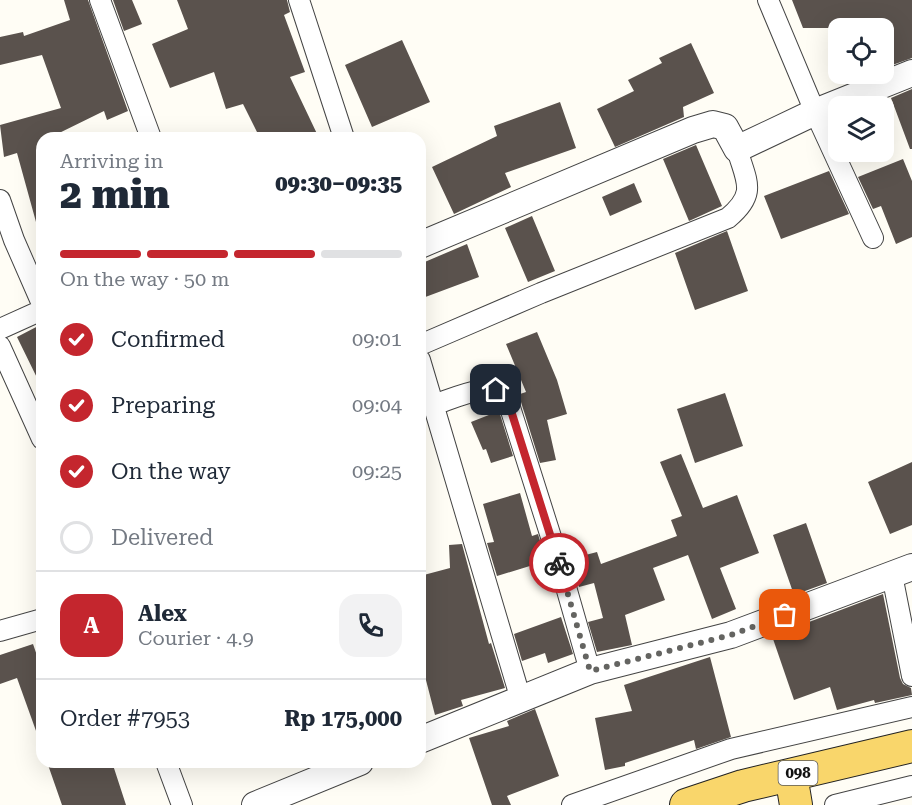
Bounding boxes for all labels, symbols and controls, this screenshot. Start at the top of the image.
map controls [828,18,894,162]
button: locate [828,18,894,84]
button: layers [828,96,894,162]
text: Arriving in [60,149,163,173]
text: 09:30–09:35 [275,171,402,196]
text: 2 min [60,172,170,218]
text: On the way · 50 m [60,267,230,291]
icon: check [60,323,93,356]
text: Confirmed [111,327,225,352]
text: 09:01 [352,327,402,351]
pin [470,364,521,415]
icon: home [479,373,512,406]
icon: check [60,389,93,422]
text: Preparing [111,393,215,418]
text: 09:04 [352,393,402,417]
icon: check [60,455,93,488]
text: On the way [111,459,231,484]
text: 09:25 [352,459,402,483]
text: Delivered [111,525,213,550]
courier [529,533,589,593]
icon: bike [543,547,576,580]
pin [759,589,810,640]
button: phone [339,594,402,657]
icon: bag [768,598,801,631]
text: Alex [138,601,187,626]
text: A [84,613,99,638]
text: Courier · 4.9 [138,626,254,650]
text: Order #7953 [60,706,190,731]
text: Rp 175,000 [284,706,402,731]
road number: 098 [778,761,818,785]

